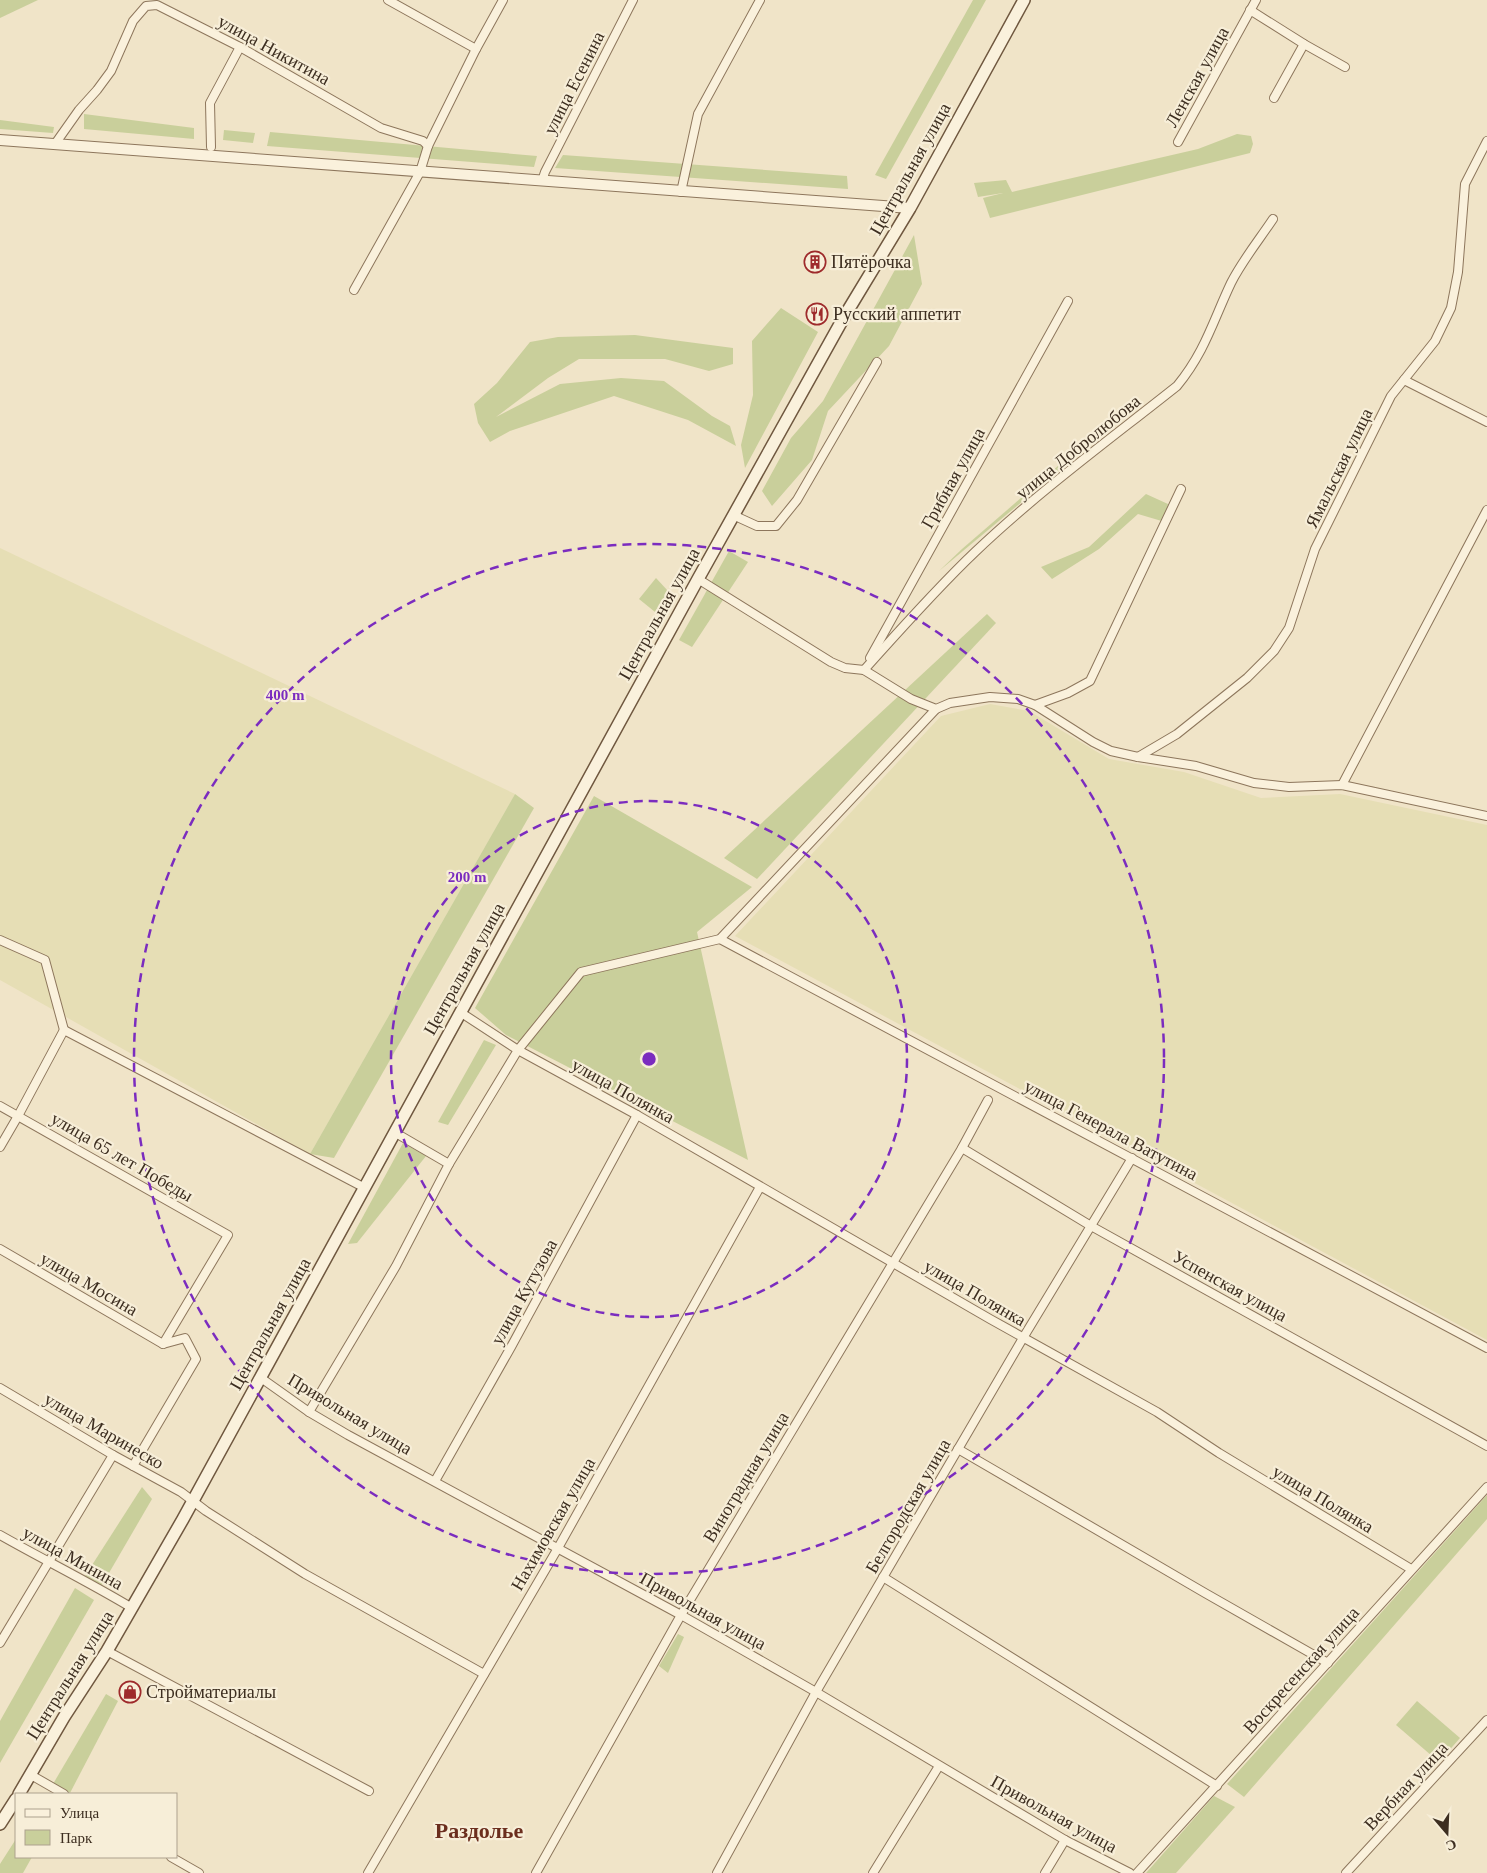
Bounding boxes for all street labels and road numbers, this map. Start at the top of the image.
street label: улица Никитина [214,11,334,89]
street label: Ленская улица [1161,23,1233,131]
street label: улица Есенина [539,28,609,138]
street label: Центральная улица [865,99,955,239]
street label: улица Добролюбова [1012,391,1144,503]
street label: Ямальская улица [1301,405,1377,531]
street label: Грибная улица [917,424,989,532]
street label: Центральная улица [614,544,704,684]
street label: Центральная улица [419,899,509,1039]
street label: улица Полянка [568,1055,678,1127]
street label: улица Генерала Ватутина [1021,1076,1201,1184]
street label: улица 65 лет Победы [47,1108,197,1206]
street label: улица Кутузова [487,1236,561,1348]
street label: Успенская улица [1169,1246,1291,1326]
street label: улица Мосина [37,1248,141,1320]
street label: Центральная улица [225,1254,315,1394]
street label: улица Полянка [921,1256,1029,1330]
street label: Привольная улица [284,1369,416,1459]
street label: улица Маринеско [41,1389,167,1473]
street label: Виноградная улица [699,1408,793,1546]
street label: Белгородская улица [861,1435,955,1577]
street label: Нахимовская улица [507,1454,599,1594]
street label: улица Полянка [1269,1461,1377,1537]
street label: улица Минина [19,1522,127,1594]
street label: Привольная улица [637,1568,769,1654]
street label: Воскресенская улица [1239,1603,1363,1737]
street label: Центральная улица [22,1607,118,1743]
street label: Вербная улица [1360,1738,1452,1834]
street label: Привольная улица [988,1771,1120,1857]

